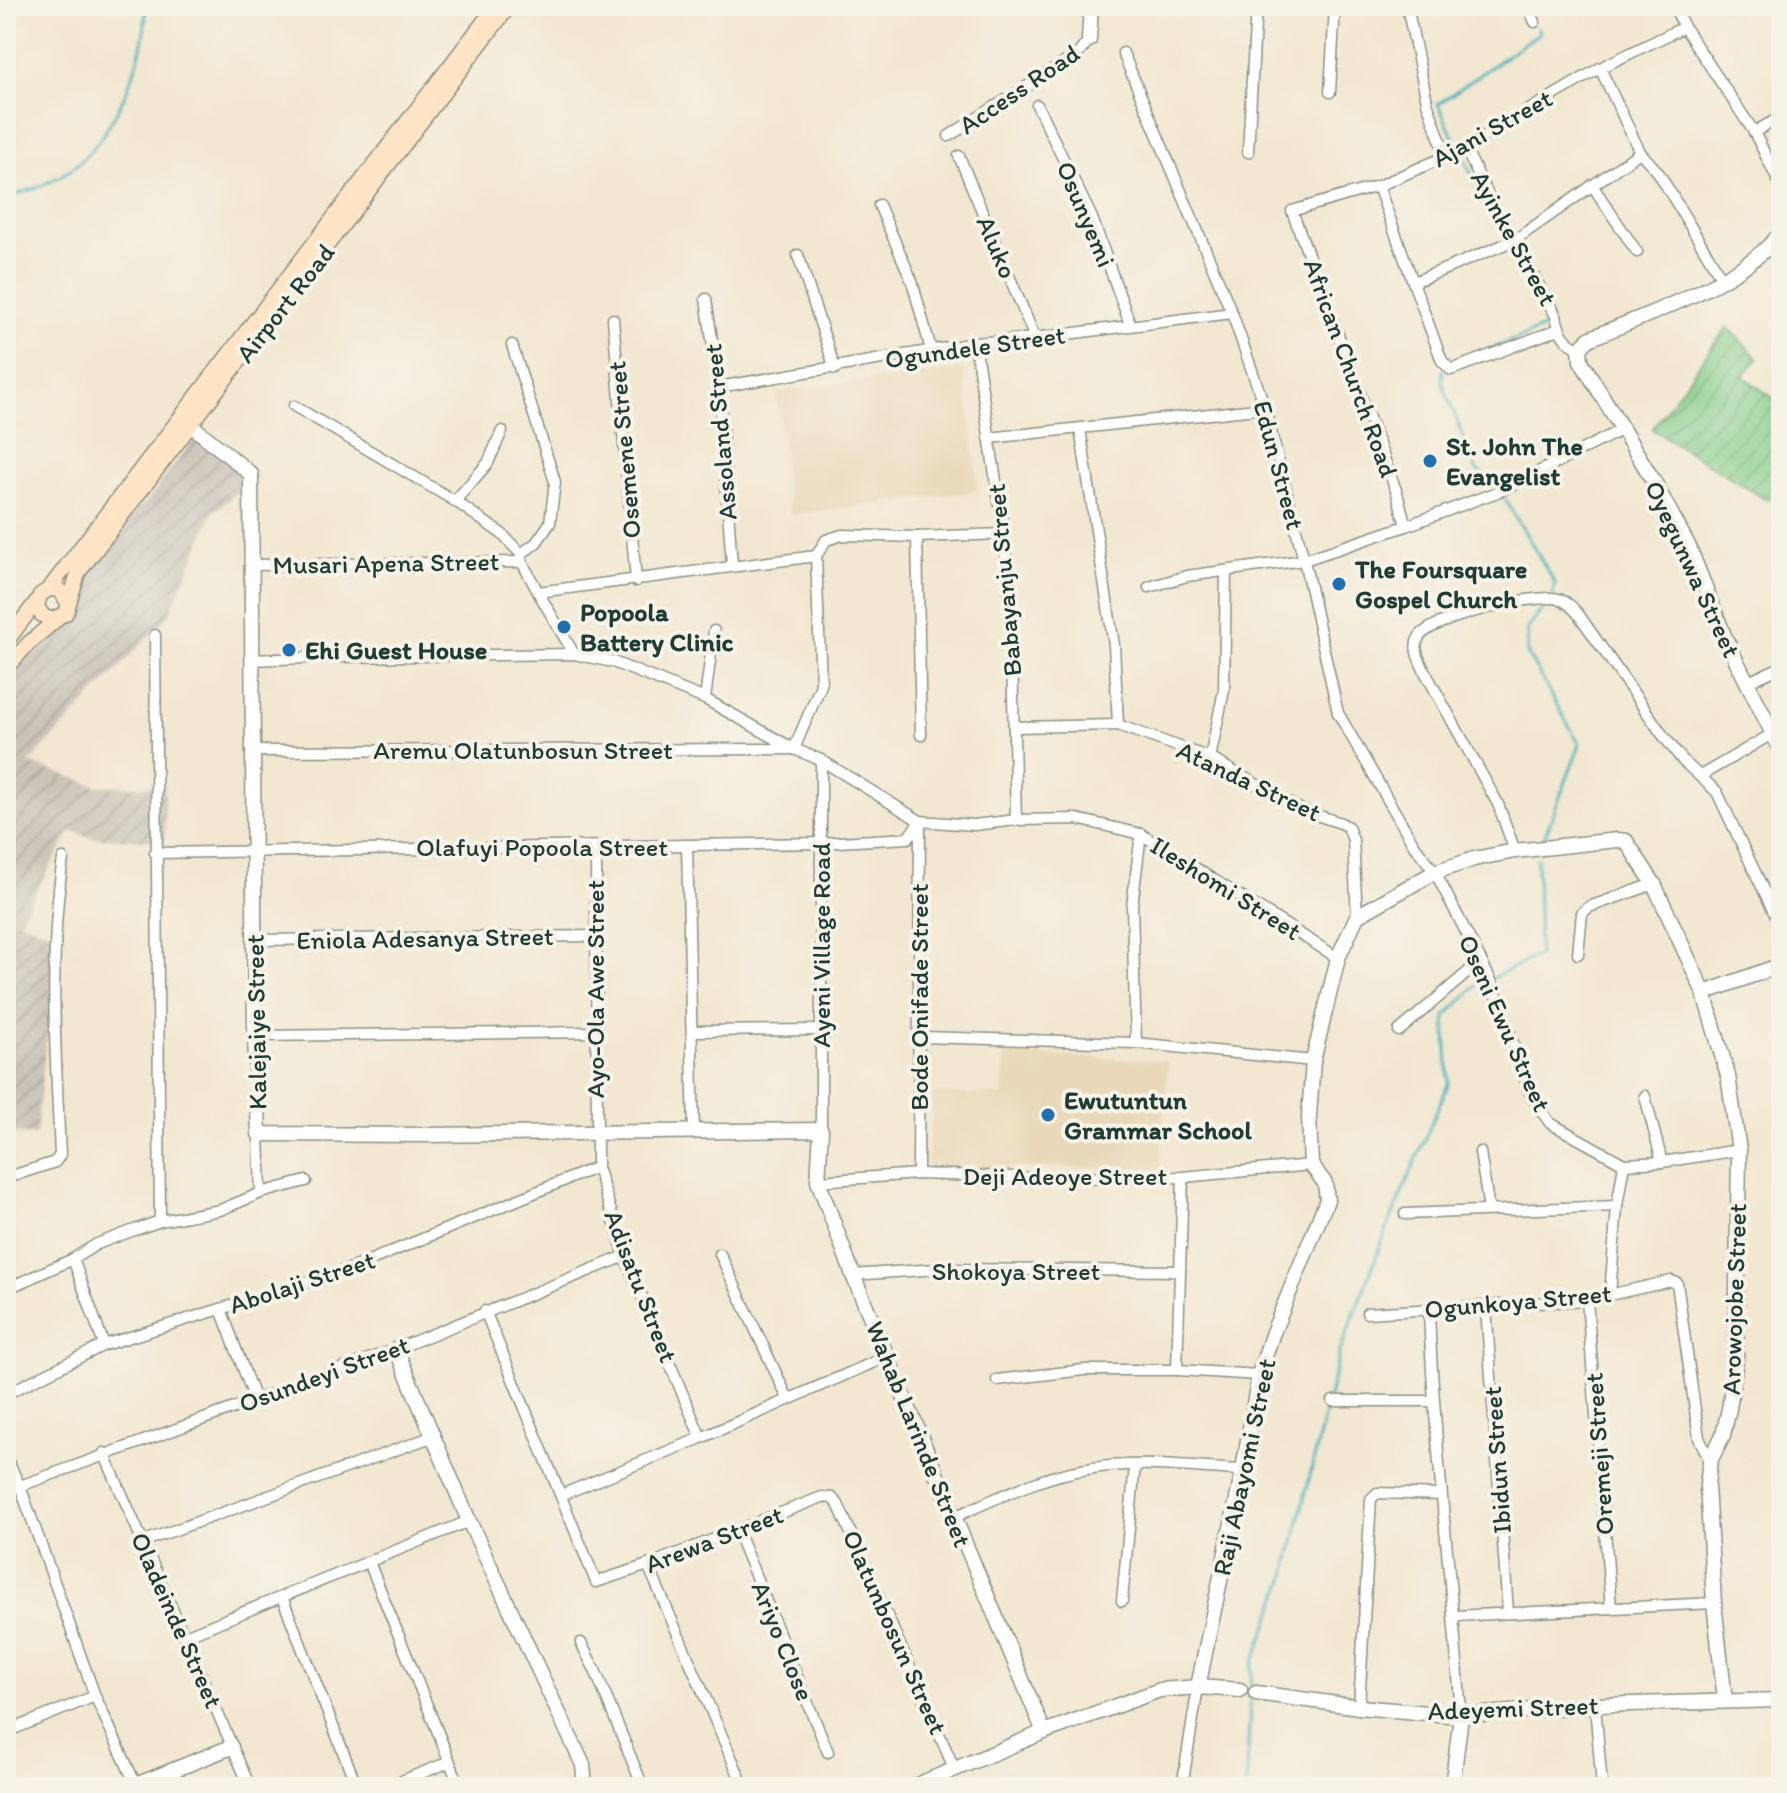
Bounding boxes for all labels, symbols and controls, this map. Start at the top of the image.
street label: Access Road [953,37,1085,141]
street label: Ajani Street [1426,82,1558,174]
street label: Osunyemi [1049,156,1123,272]
street label: Ayinke Street [1464,165,1564,311]
street label: Aluko [970,211,1024,283]
street label: Airport Road [229,237,341,369]
street label: African Church Road [1297,254,1405,482]
street label: Ogundele Street [883,318,1067,375]
street label: Assoland Street [696,342,744,522]
street label: Osemene Street [600,360,648,540]
street label: Edun Street [1246,397,1312,533]
place label: St. John The Evangelist [1446,430,1583,492]
marker: St. John The Evangelist [1421,452,1439,470]
street label: Oyegunwa Street [1638,475,1748,663]
street label: Babayanju Street [980,482,1028,678]
street label: Musari Apena Street [272,545,500,581]
place label: The Foursquare Gospel Church [1354,553,1527,615]
marker: The Foursquare Gospel Church [1330,575,1348,593]
place label: Popoola Battery Clinic [580,596,734,658]
marker: Popoola Battery Clinic [555,618,573,636]
place label: Ehi Guest House [305,634,487,666]
marker: Ehi Guest House [280,641,298,659]
street label: Aremu Olatunbosun Street [373,734,673,766]
street label: Atanda Street [1172,734,1326,828]
street label: Ileshomi Street [1145,829,1307,947]
street label: Olafuyi Popoola Street [416,831,668,863]
street label: Ayeni Village Road [805,842,837,1048]
street label: Ayo-Ola Awe Street [579,880,611,1098]
street label: Bode Onifade Street [903,883,935,1111]
street label: Eniola Adesanya Street [296,920,554,956]
street label: Oseni Ewu Street [1452,929,1558,1117]
street label: Kalejaiye Street [238,934,274,1110]
place label: Ewutuntun Grammar School [1064,1084,1252,1146]
marker: Ewutuntun Grammar School [1039,1106,1057,1124]
street label: Deji Adeoye Street [963,1160,1167,1192]
street label: Arowojobe Street [1715,1202,1753,1395]
street label: Adisatu Street [597,1205,685,1367]
street label: Abolaji Street [225,1243,379,1321]
street label: Shokoya Street [932,1255,1101,1287]
street label: Ogunkoya Street [1423,1277,1613,1325]
street label: Wahab Larinde Street [859,1316,979,1552]
street label: Osundeyi Street [234,1328,414,1420]
street label: Raji Abayomi Street [1205,1355,1283,1579]
street label: Oremeji Street [1577,1372,1621,1536]
street label: Ibidun Street [1476,1385,1518,1535]
street label: Arewa Street [641,1498,788,1580]
street label: Olatunbosun Street [836,1525,955,1739]
street label: Oladeinde Street [124,1527,230,1713]
street label: Ariyo Close [745,1577,821,1705]
street label: Adeyemi Street [1427,1689,1599,1727]

